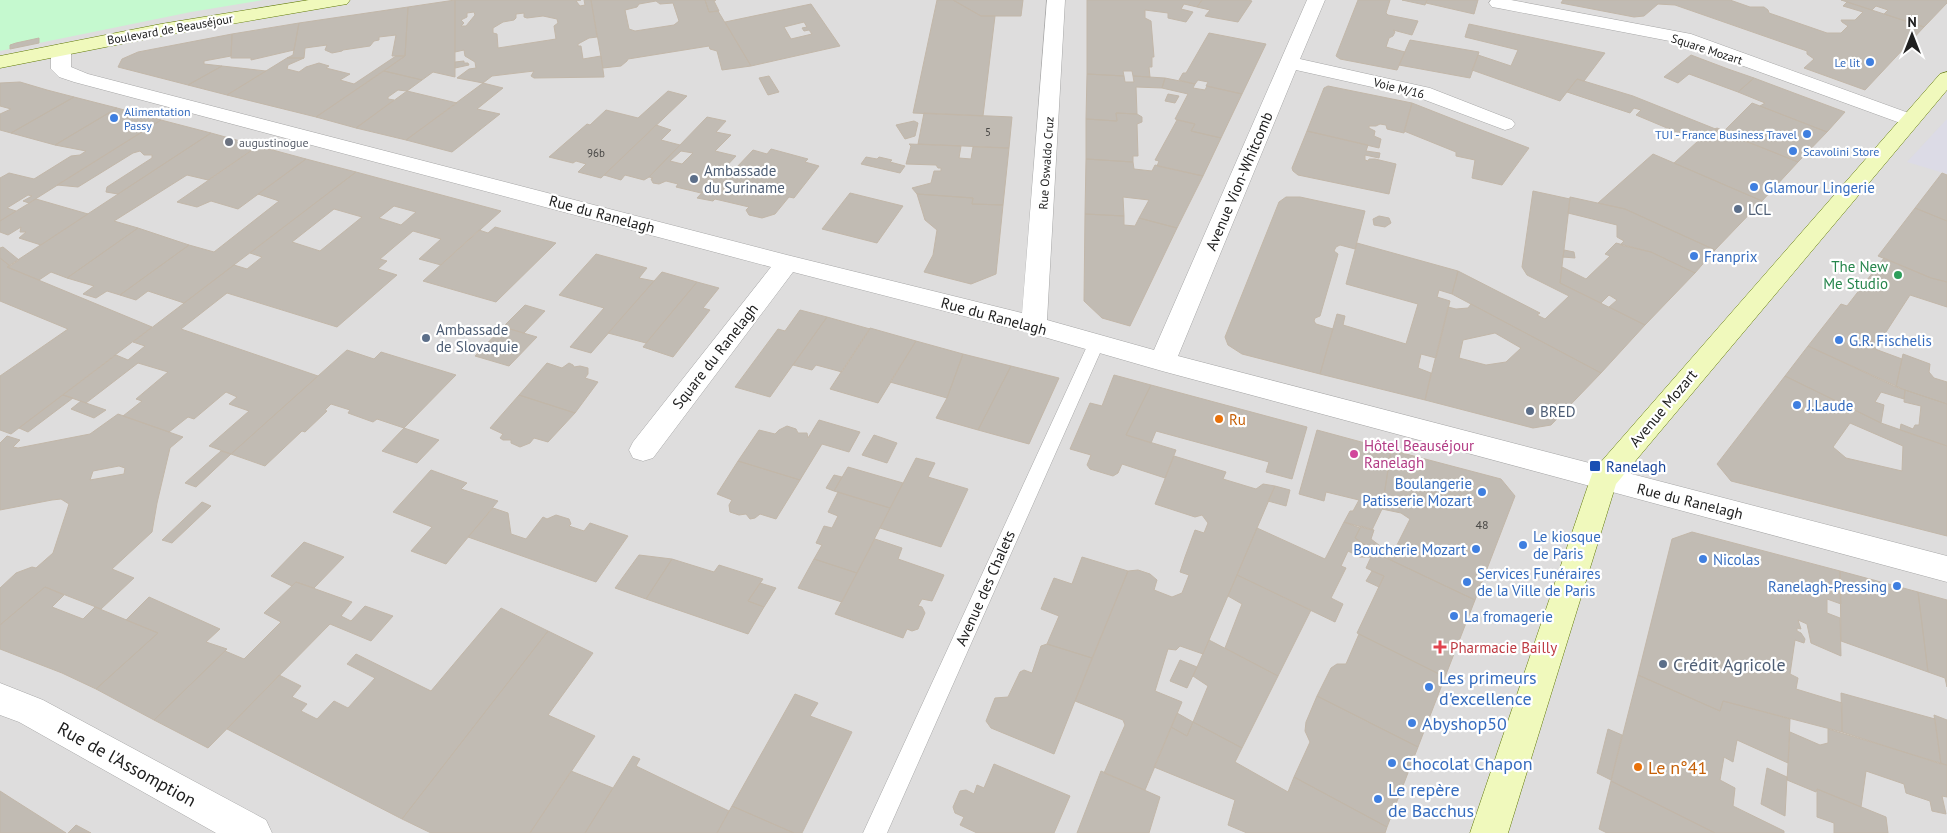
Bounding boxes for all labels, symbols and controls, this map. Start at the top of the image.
north arrow [1887,10,1937,60]
street label: Boulevard de Beauséjour [106,11,234,47]
text: N [1907,13,1917,31]
street label: Square Mozart [1669,30,1745,68]
place label: Le lit [1834,55,1860,70]
marker: Le lit [1864,56,1876,68]
street label: Voie M/16 [1371,74,1426,102]
place label: Alimentation Passy [124,104,190,133]
street label: Avenue Vion-Whitcomb [1201,109,1277,253]
marker: Alimentation Passy [108,112,120,124]
street label: Rue Oswaldo Cruz [1035,116,1057,210]
house number: 5 [985,125,991,139]
place label: TUI - France Business Travel [1655,127,1797,142]
marker: TUI - France Business Travel [1801,128,1813,140]
place label: augustinogue [239,135,309,150]
marker: augustinogue [223,136,235,148]
place label: Scavolini Store [1803,144,1879,159]
marker: Scavolini Store [1787,145,1799,157]
house number: 96b [587,146,605,160]
place label: Ambassade du Suriname [704,161,785,197]
marker: Ambassade du Suriname [688,173,700,185]
place label: Glamour Lingerie [1764,178,1875,197]
marker: Glamour Lingerie [1748,181,1760,193]
street label: Rue du Ranelagh [547,191,657,237]
place label: LCL [1748,200,1771,219]
marker: LCL [1732,203,1744,215]
place label: Franprix [1704,247,1758,266]
marker: Franprix [1688,250,1700,262]
place label: The New Me Studio [1823,257,1888,293]
marker: The New Me Studio [1892,269,1904,281]
street label: Rue du Ranelagh [939,293,1049,339]
street label: Square du Ranelagh [668,299,762,413]
place label: Ambassade de Slovaquie [436,320,518,356]
place label: G.R. Fischelis [1849,331,1932,350]
marker: Ambassade de Slovaquie [420,332,432,344]
marker: G.R. Fischelis [1833,334,1845,346]
street label: Avenue Mozart [1625,365,1701,451]
place label: J.Laude [1806,396,1853,415]
marker: J.Laude [1791,399,1803,411]
place label: BRED [1540,402,1576,421]
marker: BRED [1524,405,1536,417]
place label: Ru [1229,410,1246,429]
marker: Ru [1213,413,1225,425]
place label: Hôtel Beauséjour Ranelagh [1364,436,1474,472]
marker: Hôtel Beauséjour Ranelagh [1348,448,1360,460]
place label: Ranelagh [1606,457,1666,476]
marker: Ranelagh [1588,459,1602,473]
place label: Boulangerie Patisserie Mozart [1362,474,1472,510]
street label: Rue du Ranelagh [1635,479,1745,523]
marker: Boulangerie Patisserie Mozart [1476,486,1488,498]
house number: 48 [1475,517,1489,532]
street label: Avenue des Chalets [951,527,1019,649]
place label: Le kiosque de Paris [1533,527,1601,563]
marker: Le kiosque de Paris [1517,539,1529,551]
place label: Boucherie Mozart [1353,540,1466,559]
marker: Boucherie Mozart [1470,543,1482,555]
place label: Nicolas [1713,550,1760,569]
marker: Nicolas [1697,553,1709,565]
place label: Services Funéraires de la Ville de Paris [1477,564,1601,600]
marker: Services Funéraires de la Ville de Paris [1461,576,1473,588]
place label: Ranelagh-Pressing [1768,577,1887,596]
marker: Ranelagh-Pressing [1891,580,1903,592]
place label: La fromagerie [1464,607,1553,626]
marker: La fromagerie [1448,610,1460,622]
place label: Pharmacie Bailly [1450,638,1557,657]
marker: Pharmacie Bailly [1434,641,1446,653]
place label: Crédit Agricole [1673,653,1786,676]
marker: Crédit Agricole [1657,658,1669,670]
place label: Les primeurs d'excellence [1439,666,1537,710]
marker: Les primeurs d'excellence [1423,681,1435,693]
place label: Abyshop50 [1422,712,1507,735]
street label: Rue de l'Assomption [54,716,200,812]
marker: Abyshop50 [1406,717,1418,729]
place label: Chocolat Chapon [1402,752,1533,775]
place label: Le n°41 [1648,756,1707,779]
marker: Chocolat Chapon [1386,757,1398,769]
marker: Le n°41 [1632,761,1644,773]
place label: Le repère de Bacchus [1388,778,1474,822]
marker: Le repère de Bacchus [1372,793,1384,805]

